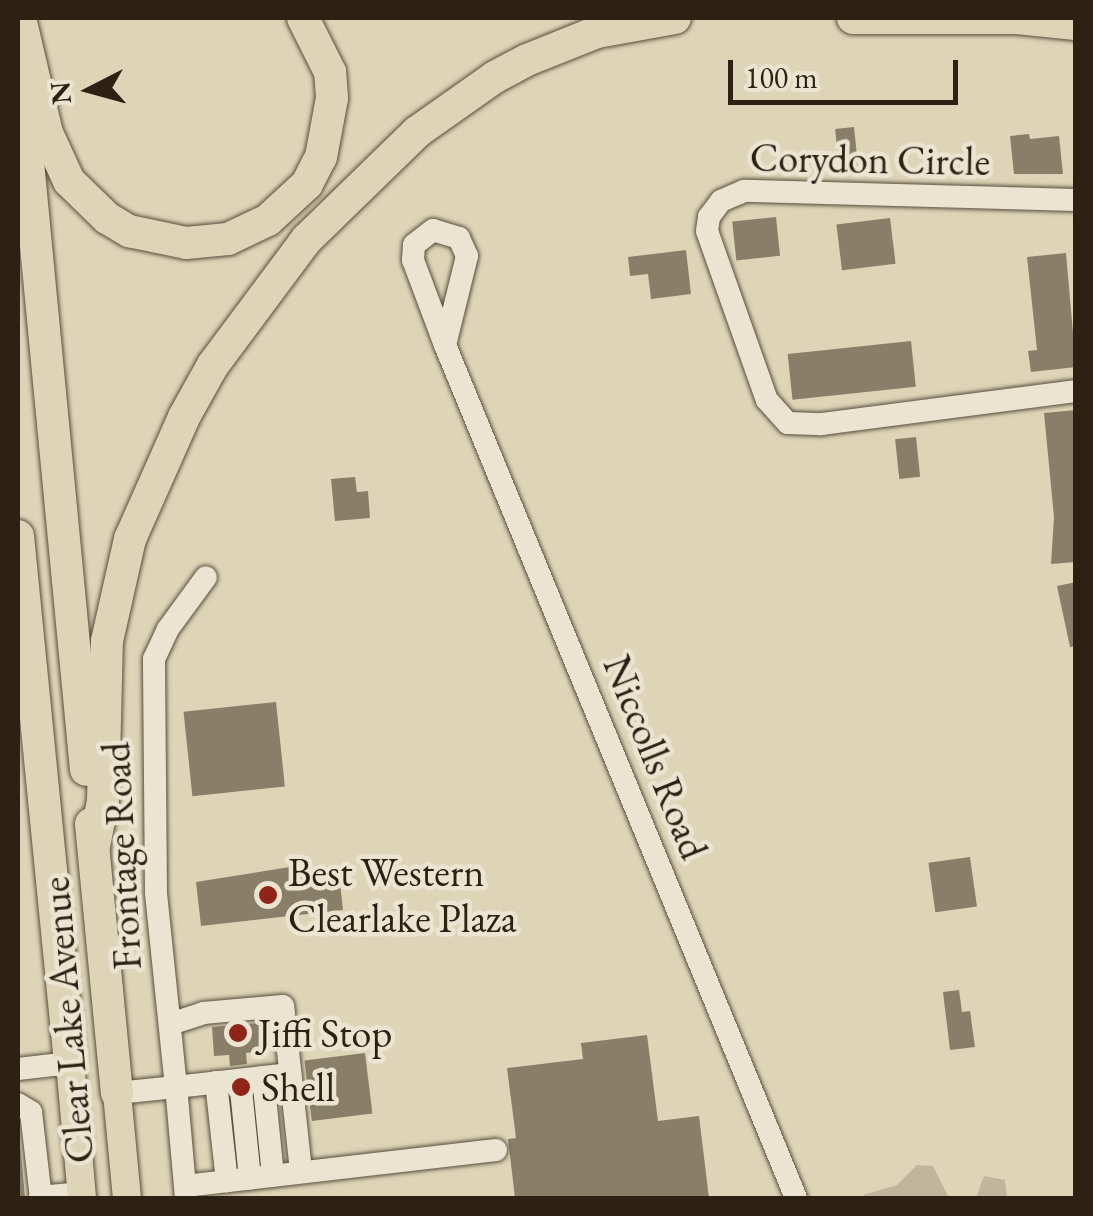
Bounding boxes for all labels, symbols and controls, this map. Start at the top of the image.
north arrow [40,40,140,140]
scale bar [733,40,963,102]
text: 100 m [745,58,818,97]
text: N [41,80,79,106]
street label: Corydon Circle [749,133,991,185]
street label: Niccolls Road [593,648,719,866]
street label: Frontage Road [91,741,151,971]
place label: Best Western Clearlake Plaza [288,848,517,942]
street label: Clear Lake Avenue [31,875,103,1165]
marker: Best Western Clearlake Plaza [257,884,279,906]
place label: Jiffi Stop [258,1009,392,1057]
marker: Jiffi Stop [227,1022,249,1044]
place label: Shell [261,1063,335,1111]
marker: Shell [230,1076,252,1098]

